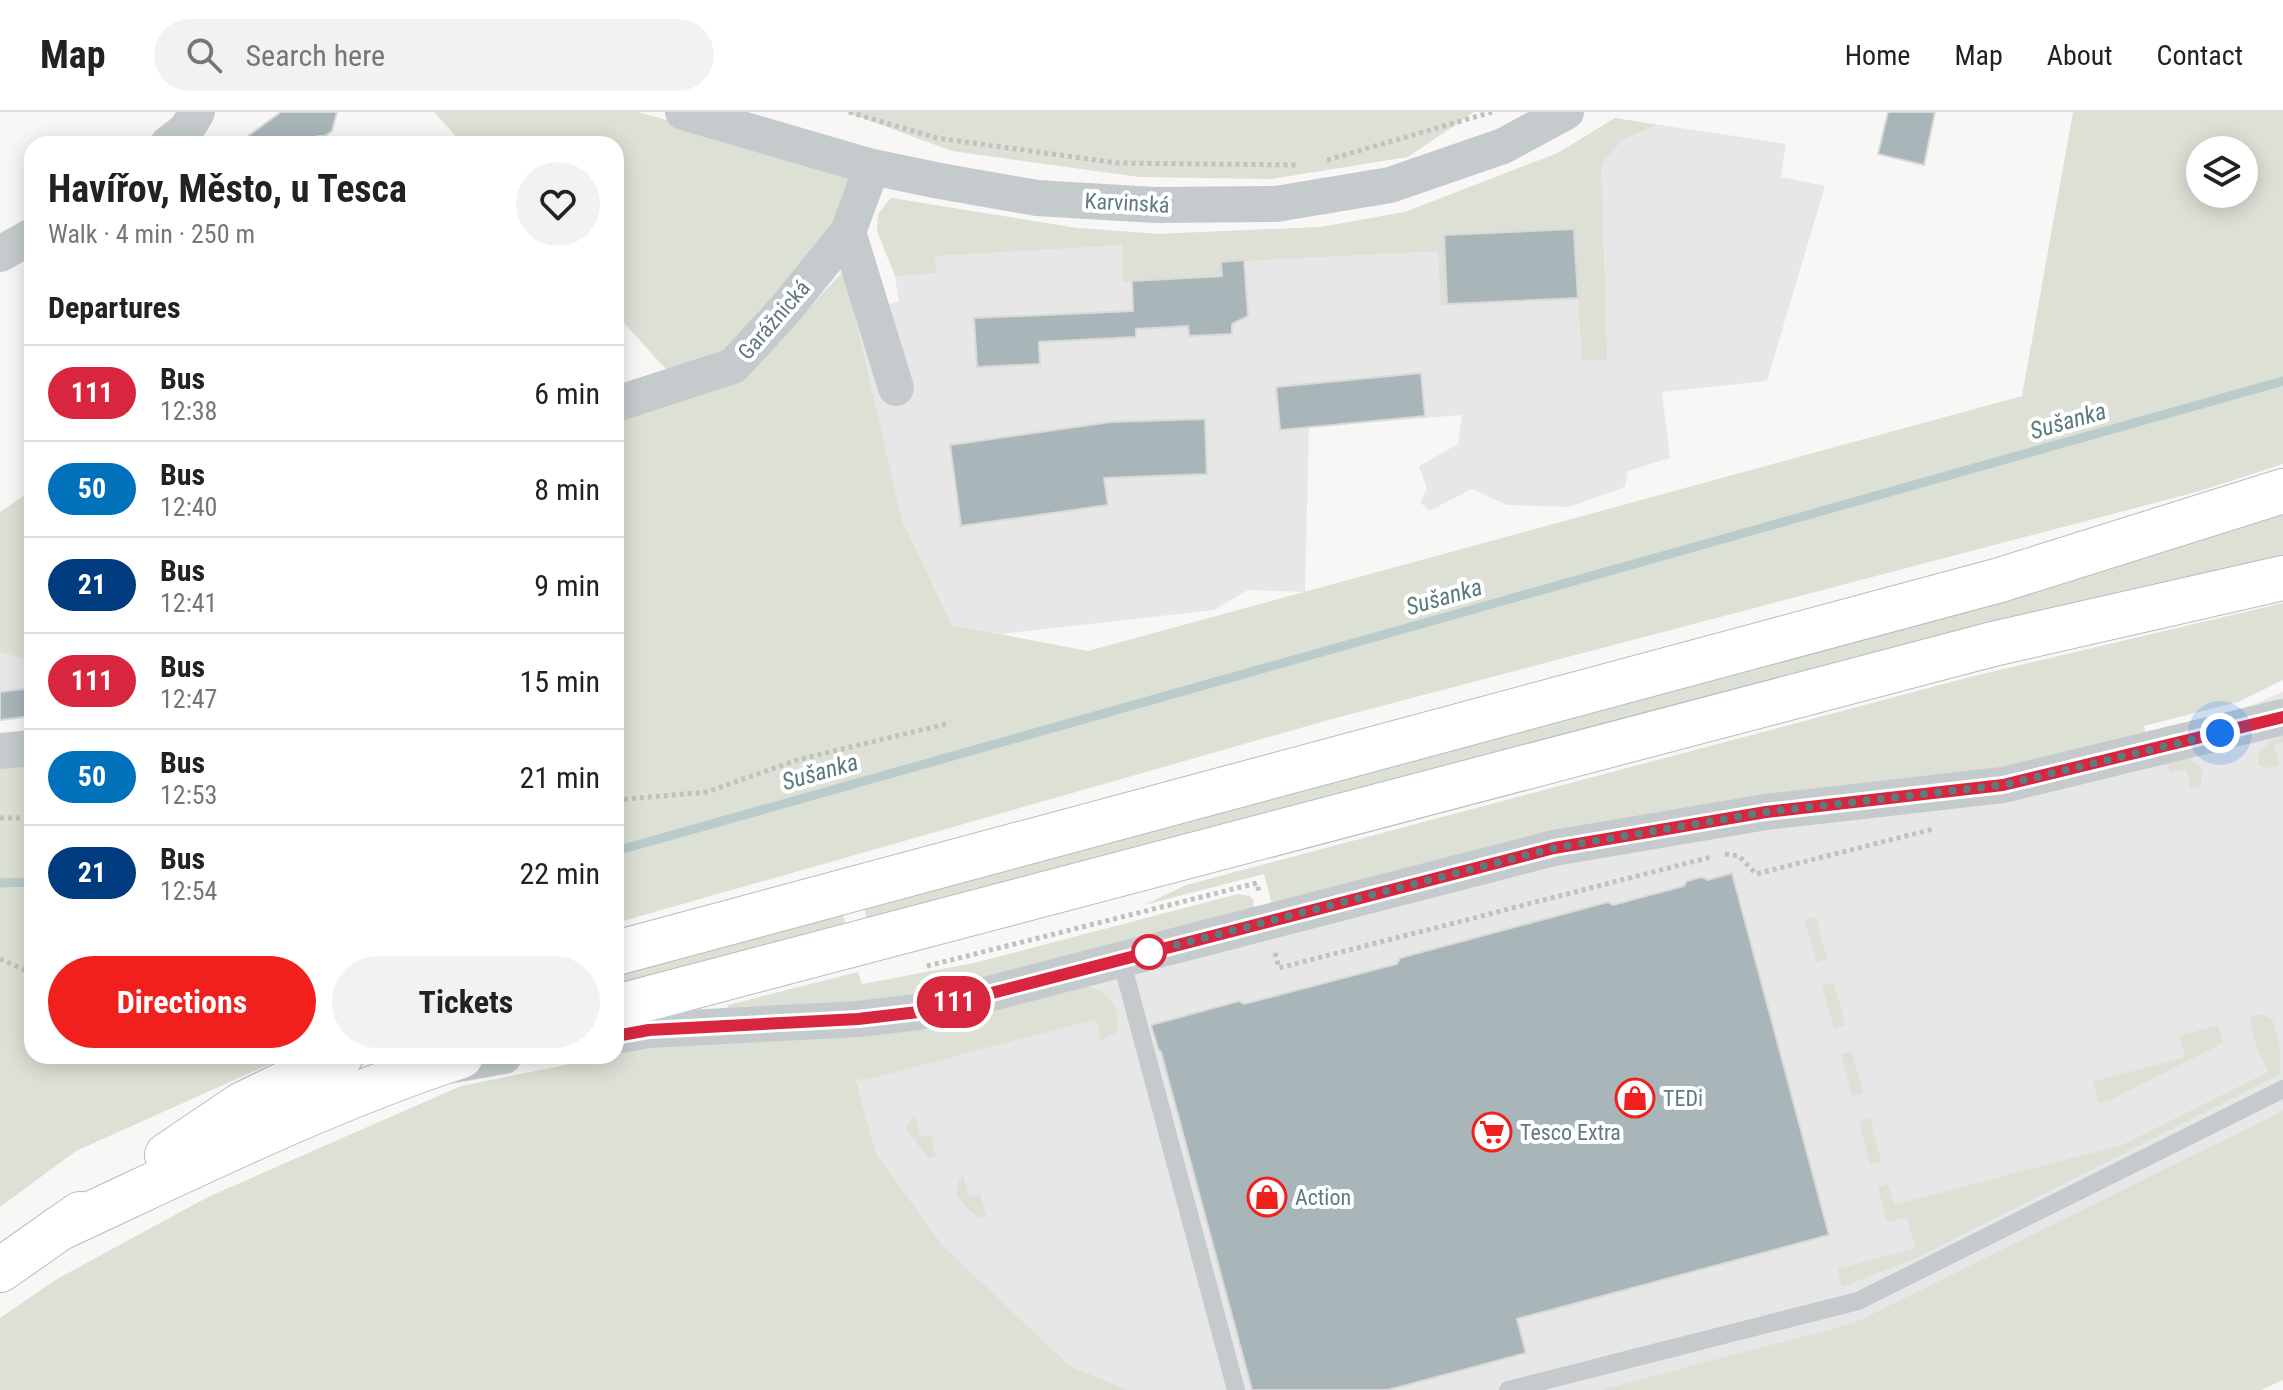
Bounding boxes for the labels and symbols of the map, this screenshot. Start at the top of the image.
street label: Karvinská [1084,188,1170,218]
street label: Garážnická [733,275,815,365]
water label: Sušanka [2027,397,2109,445]
water label: Sušanka [1403,573,1485,621]
your location [2200,713,2240,753]
water label: Sušanka [779,748,861,796]
unlabelled marker [1132,935,1166,969]
line badge: 111 [908,976,1000,1028]
shop icon: TEDi [1614,1077,1656,1119]
place label: TEDi [1663,1086,1703,1111]
supermarket icon: Tesco Extra [1471,1111,1513,1153]
place label: Tesco Extra [1520,1120,1621,1145]
shop icon: Action [1246,1176,1288,1218]
place label: Action [1295,1185,1351,1210]

